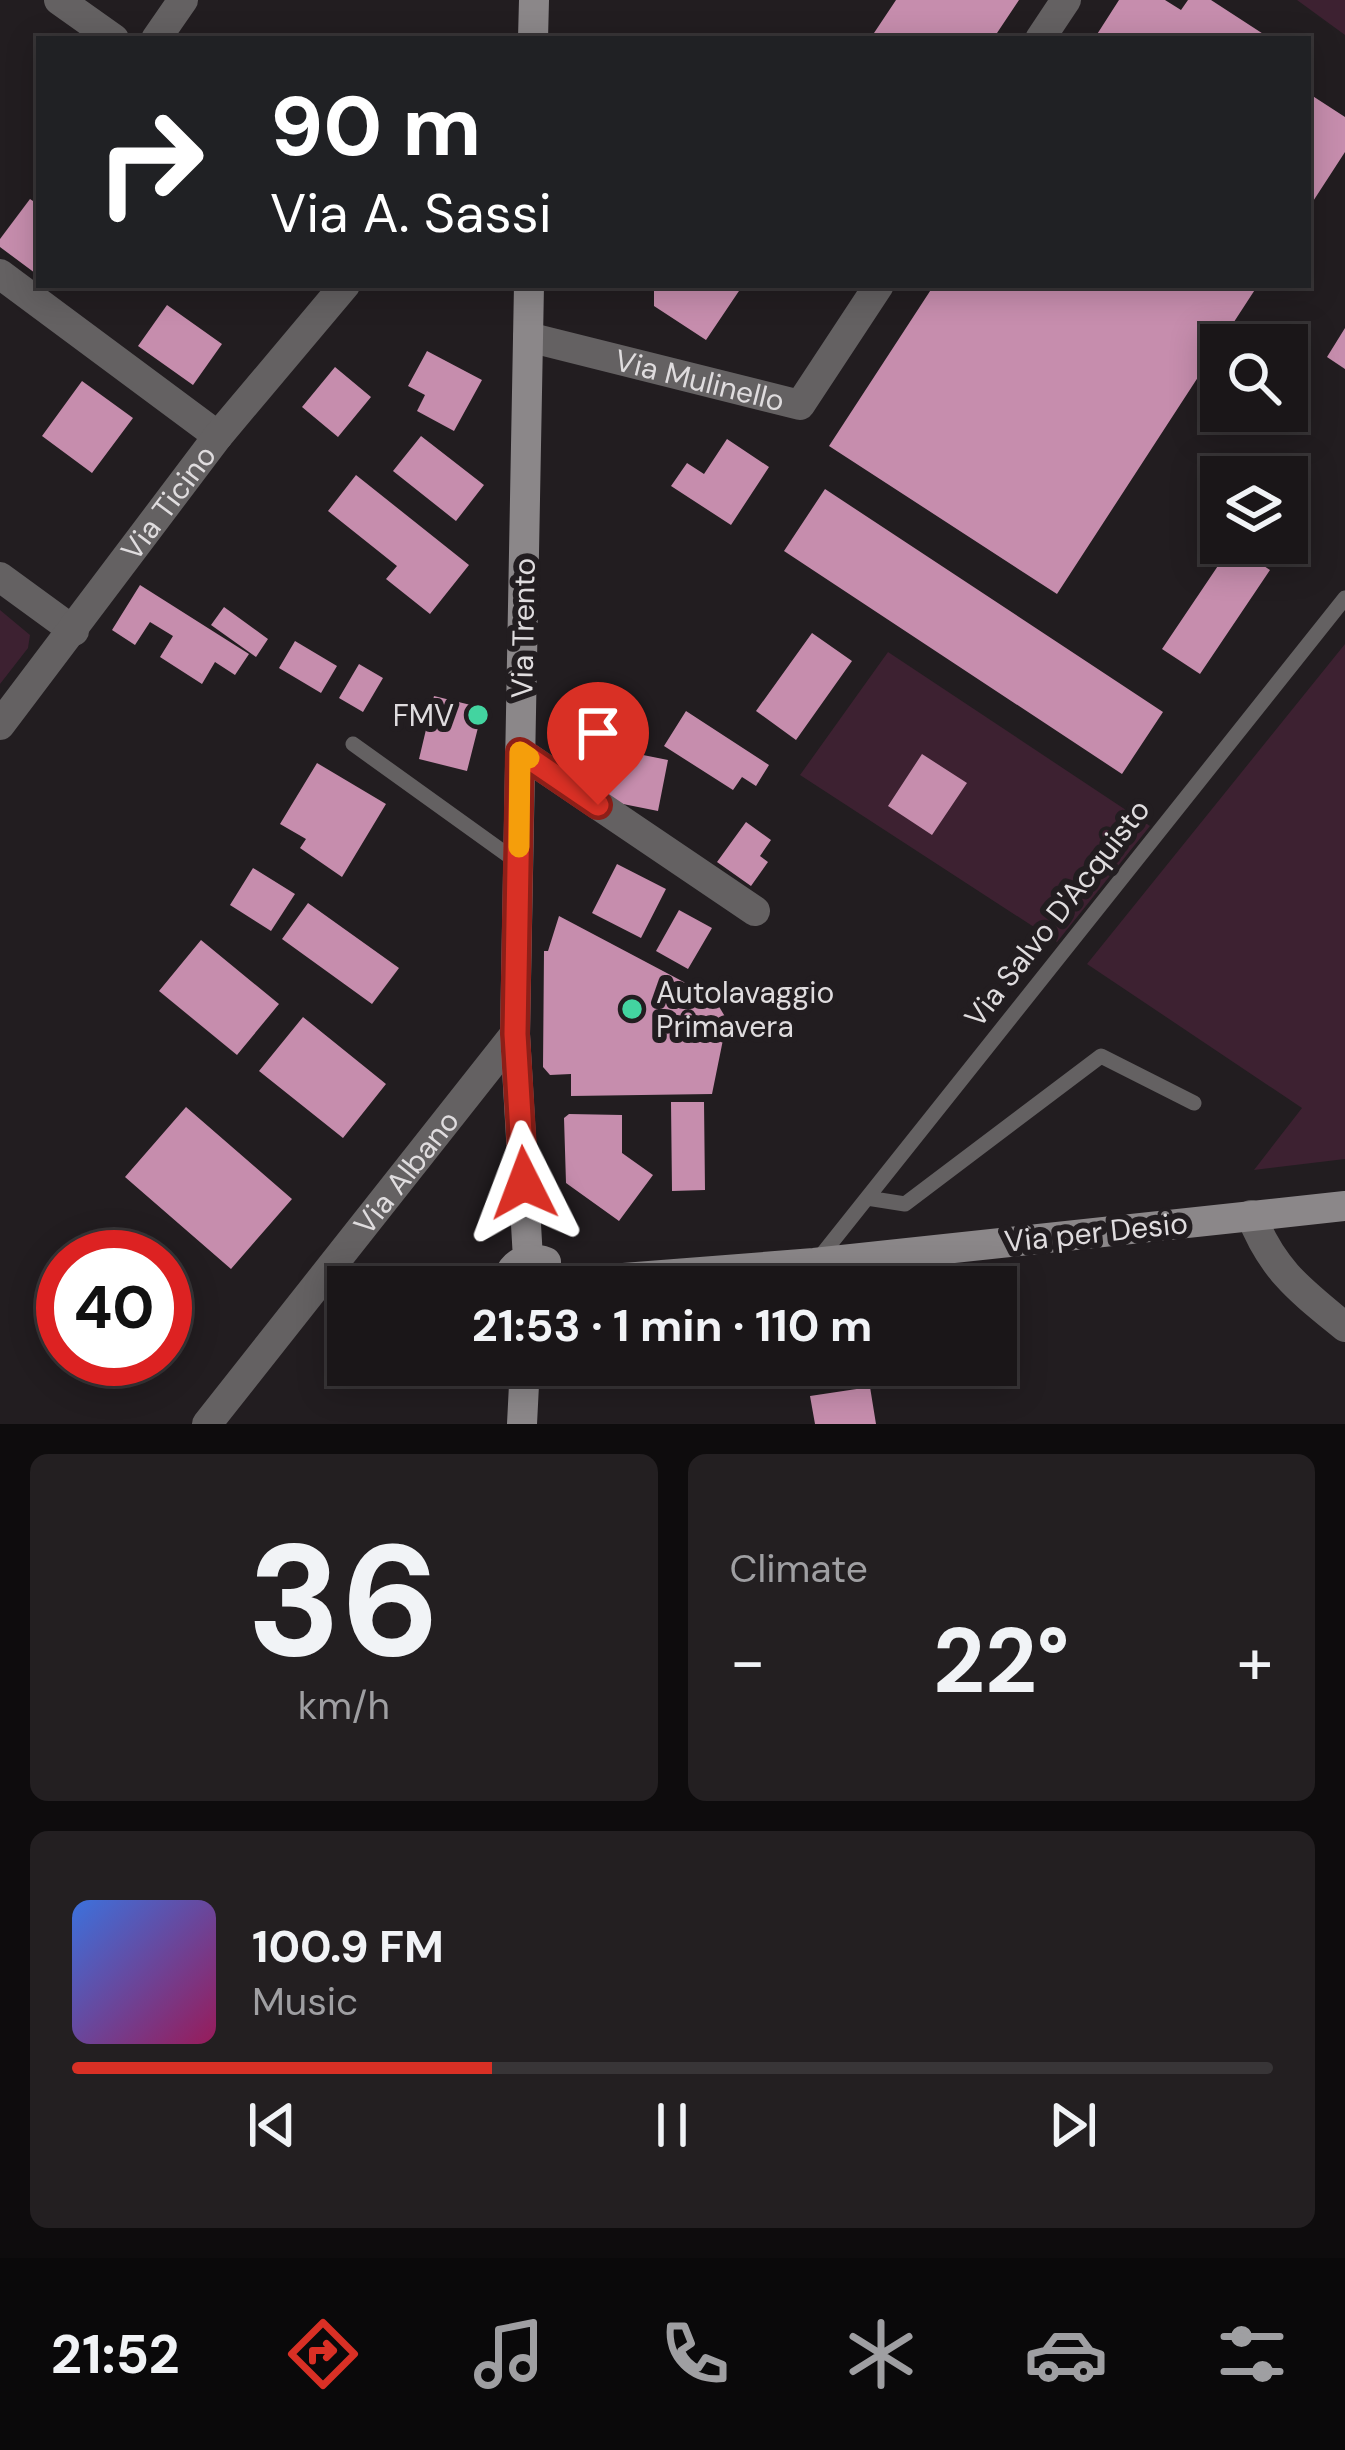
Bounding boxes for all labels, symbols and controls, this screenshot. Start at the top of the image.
text: 90 m [270,72,481,181]
icon: right [72,84,228,240]
text: Via A. Sassi [270,178,552,249]
map controls [1200,324,1308,564]
button: search [1200,324,1308,432]
street label: Via Mulinello [611,340,789,420]
street label: Via Ticino [112,437,224,568]
button: layers [1200,456,1308,564]
street label: Via Trento [502,557,544,699]
pin [547,682,649,805]
place label: FMV [393,696,454,735]
icon: arrive [565,700,631,766]
marker: FMV [465,702,491,728]
street label: Via Salvo D'Acquisto [956,791,1158,1035]
place label: Autolavaggio Primavera [656,973,834,1046]
marker: Autolavaggio Primavera [619,996,645,1022]
street label: Via Albano [345,1102,467,1242]
position arrow [461,1120,587,1246]
street label: Via per Desio [1002,1203,1190,1261]
speed limit sign: 40 [36,1230,192,1386]
text: 21:53 · 1 min · 110 m [472,1296,872,1355]
text: 36 [247,1500,440,1703]
text: Climate [730,1543,868,1594]
text: 22° [933,1603,1070,1720]
text: − [730,1619,766,1704]
text: + [1237,1619,1273,1704]
text: km/h [298,1680,390,1731]
text: 100.9 FM [252,1917,444,1976]
text: Music [252,1976,358,2027]
icon: previous [239,2092,305,2158]
icon: pause [639,2092,705,2158]
icon: next [1040,2092,1106,2158]
icon: directions [281,2312,365,2396]
icon: music [467,2312,551,2396]
icon: phone [653,2312,737,2396]
icon: climate [839,2312,923,2396]
icon: car [1024,2312,1108,2396]
icon: filters [1210,2312,1294,2396]
text: 21:52 [51,2319,180,2390]

